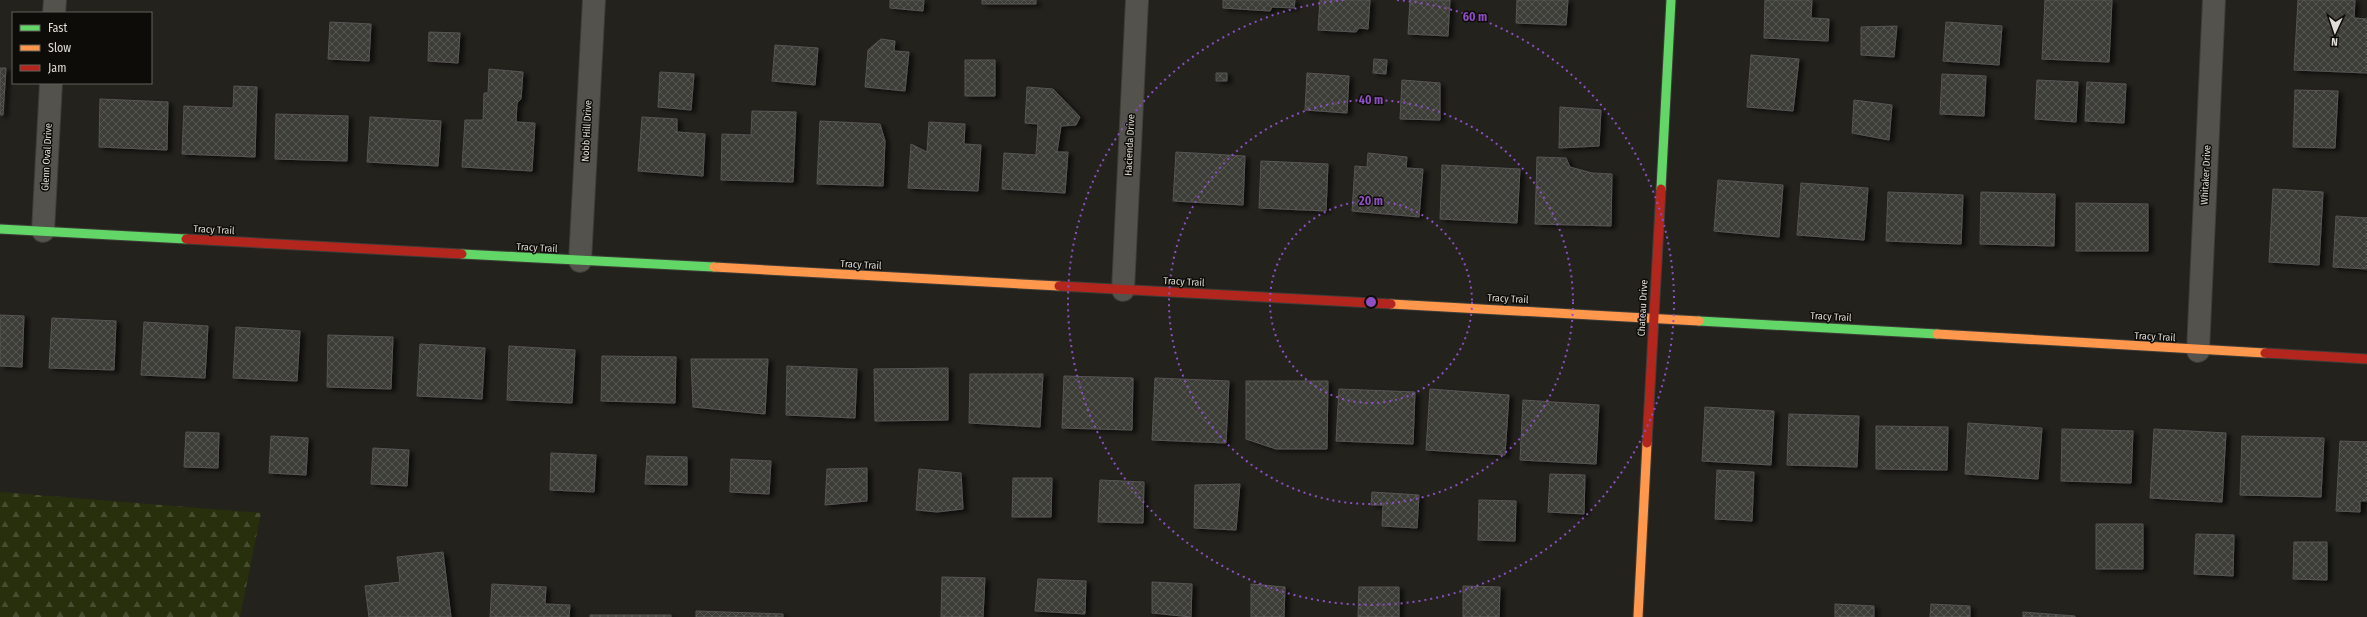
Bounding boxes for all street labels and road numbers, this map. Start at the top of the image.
street label: Nobb Hill Drive [579,100,595,162]
street label: Hacienda Drive [1122,114,1138,176]
street label: Glenn Oval Drive [39,123,55,191]
street label: Whitaker Drive [2198,145,2214,205]
street label: Tracy Trail [193,223,235,237]
street label: Tracy Trail [516,241,558,255]
street label: Tracy Trail [840,258,882,272]
street label: Tracy Trail [1163,275,1205,289]
street label: Chateau Drive [1636,279,1650,337]
street label: Tracy Trail [1487,292,1529,306]
street label: Tracy Trail [1810,310,1852,324]
street label: Tracy Trail [2134,330,2176,344]

